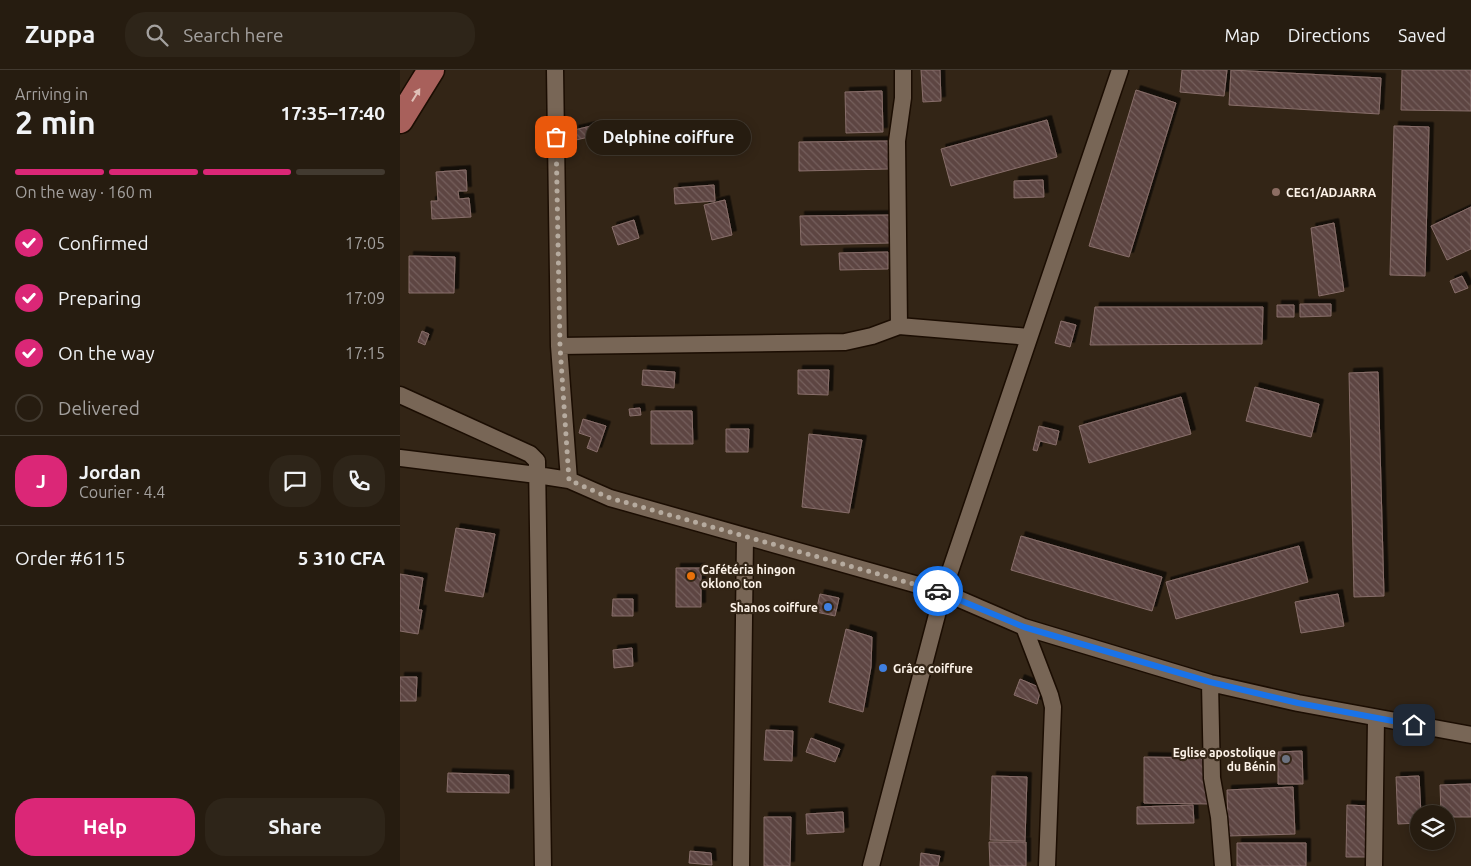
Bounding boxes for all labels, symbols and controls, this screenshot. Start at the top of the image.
search box [125,12,475,57]
text: Zuppa [25,21,95,48]
icon: search [143,21,171,49]
text: Search here [183,24,284,46]
text: Map [1224,25,1260,45]
text: Directions [1288,25,1370,45]
text: Saved [1398,25,1446,45]
text: Arriving in [15,85,88,103]
one-way arrow [411,88,420,101]
text: 17:35–17:40 [280,102,385,124]
text: 2 min [15,104,96,140]
pin [535,116,577,158]
callout: Delphine coiffure [586,120,751,154]
icon: bag [542,123,570,151]
text: Delphine coiffure [603,128,734,146]
text: On the way · 160 m [15,183,152,201]
marker: CEG1/ADJARRA [1270,186,1282,198]
place label: CEG1/ADJARRA [1286,186,1377,199]
icon: check [15,229,43,257]
text: Confirmed [58,232,149,254]
text: 17:05 [345,234,385,252]
icon: check [15,284,43,312]
text: Preparing [58,287,142,309]
text: 17:09 [345,289,385,307]
icon: check [15,339,43,367]
text: On the way [58,342,155,364]
text: 17:15 [345,344,385,362]
text: Delivered [58,397,140,419]
button: chat [269,455,321,507]
button: phone [333,455,385,507]
text: Jordan [79,461,141,483]
text: J [36,470,46,492]
text: Courier · 4.4 [79,483,165,501]
text: Order #6115 [15,547,125,569]
text: 5 310 CFA [298,547,385,569]
place label: Cafétéria hingon oklono ton [701,563,795,590]
courier [913,566,963,616]
marker: Cafétéria hingon oklono ton [685,570,697,582]
icon: car [924,577,952,605]
place label: Shanos coiffure [730,601,818,614]
marker: Shanos coiffure [822,601,834,613]
marker: Grâce coiffure [877,662,889,674]
place label: Grâce coiffure [893,662,973,675]
pin [1393,704,1435,746]
icon: home [1400,711,1428,739]
place label: Eglise apostolique du Bénin [1173,746,1276,773]
marker: Eglise apostolique du Bénin [1280,753,1292,765]
button: Help [15,798,195,856]
button: Share [205,798,385,856]
map controls [1410,805,1455,850]
button: layers [1410,805,1455,850]

